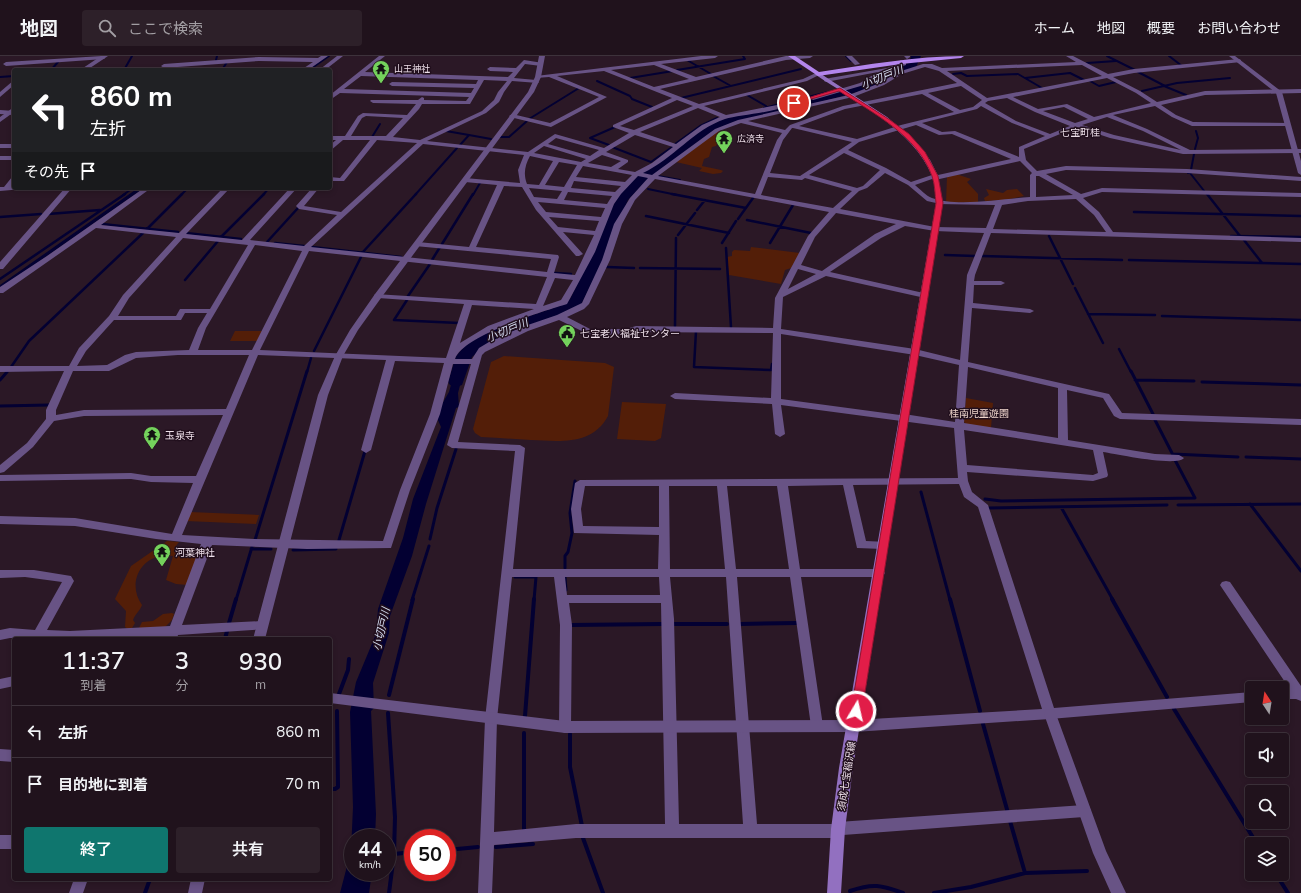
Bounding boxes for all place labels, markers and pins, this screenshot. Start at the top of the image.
temple icon: 山王神社 [371,59,391,84]
place label: 山王神社 [394,63,430,75]
pin [777,86,811,120]
temple icon: 広済寺 [714,129,734,154]
place label: 広済寺 [737,133,764,145]
public building icon: 七宝老人福祉センター [557,323,577,348]
place label: 七宝老人福祉センター [580,327,680,341]
temple icon: 玉泉寺 [142,425,162,450]
place label: 玉泉寺 [165,429,195,443]
temple icon: 河葉神社 [152,542,172,567]
place label: 河葉神社 [175,546,215,560]

